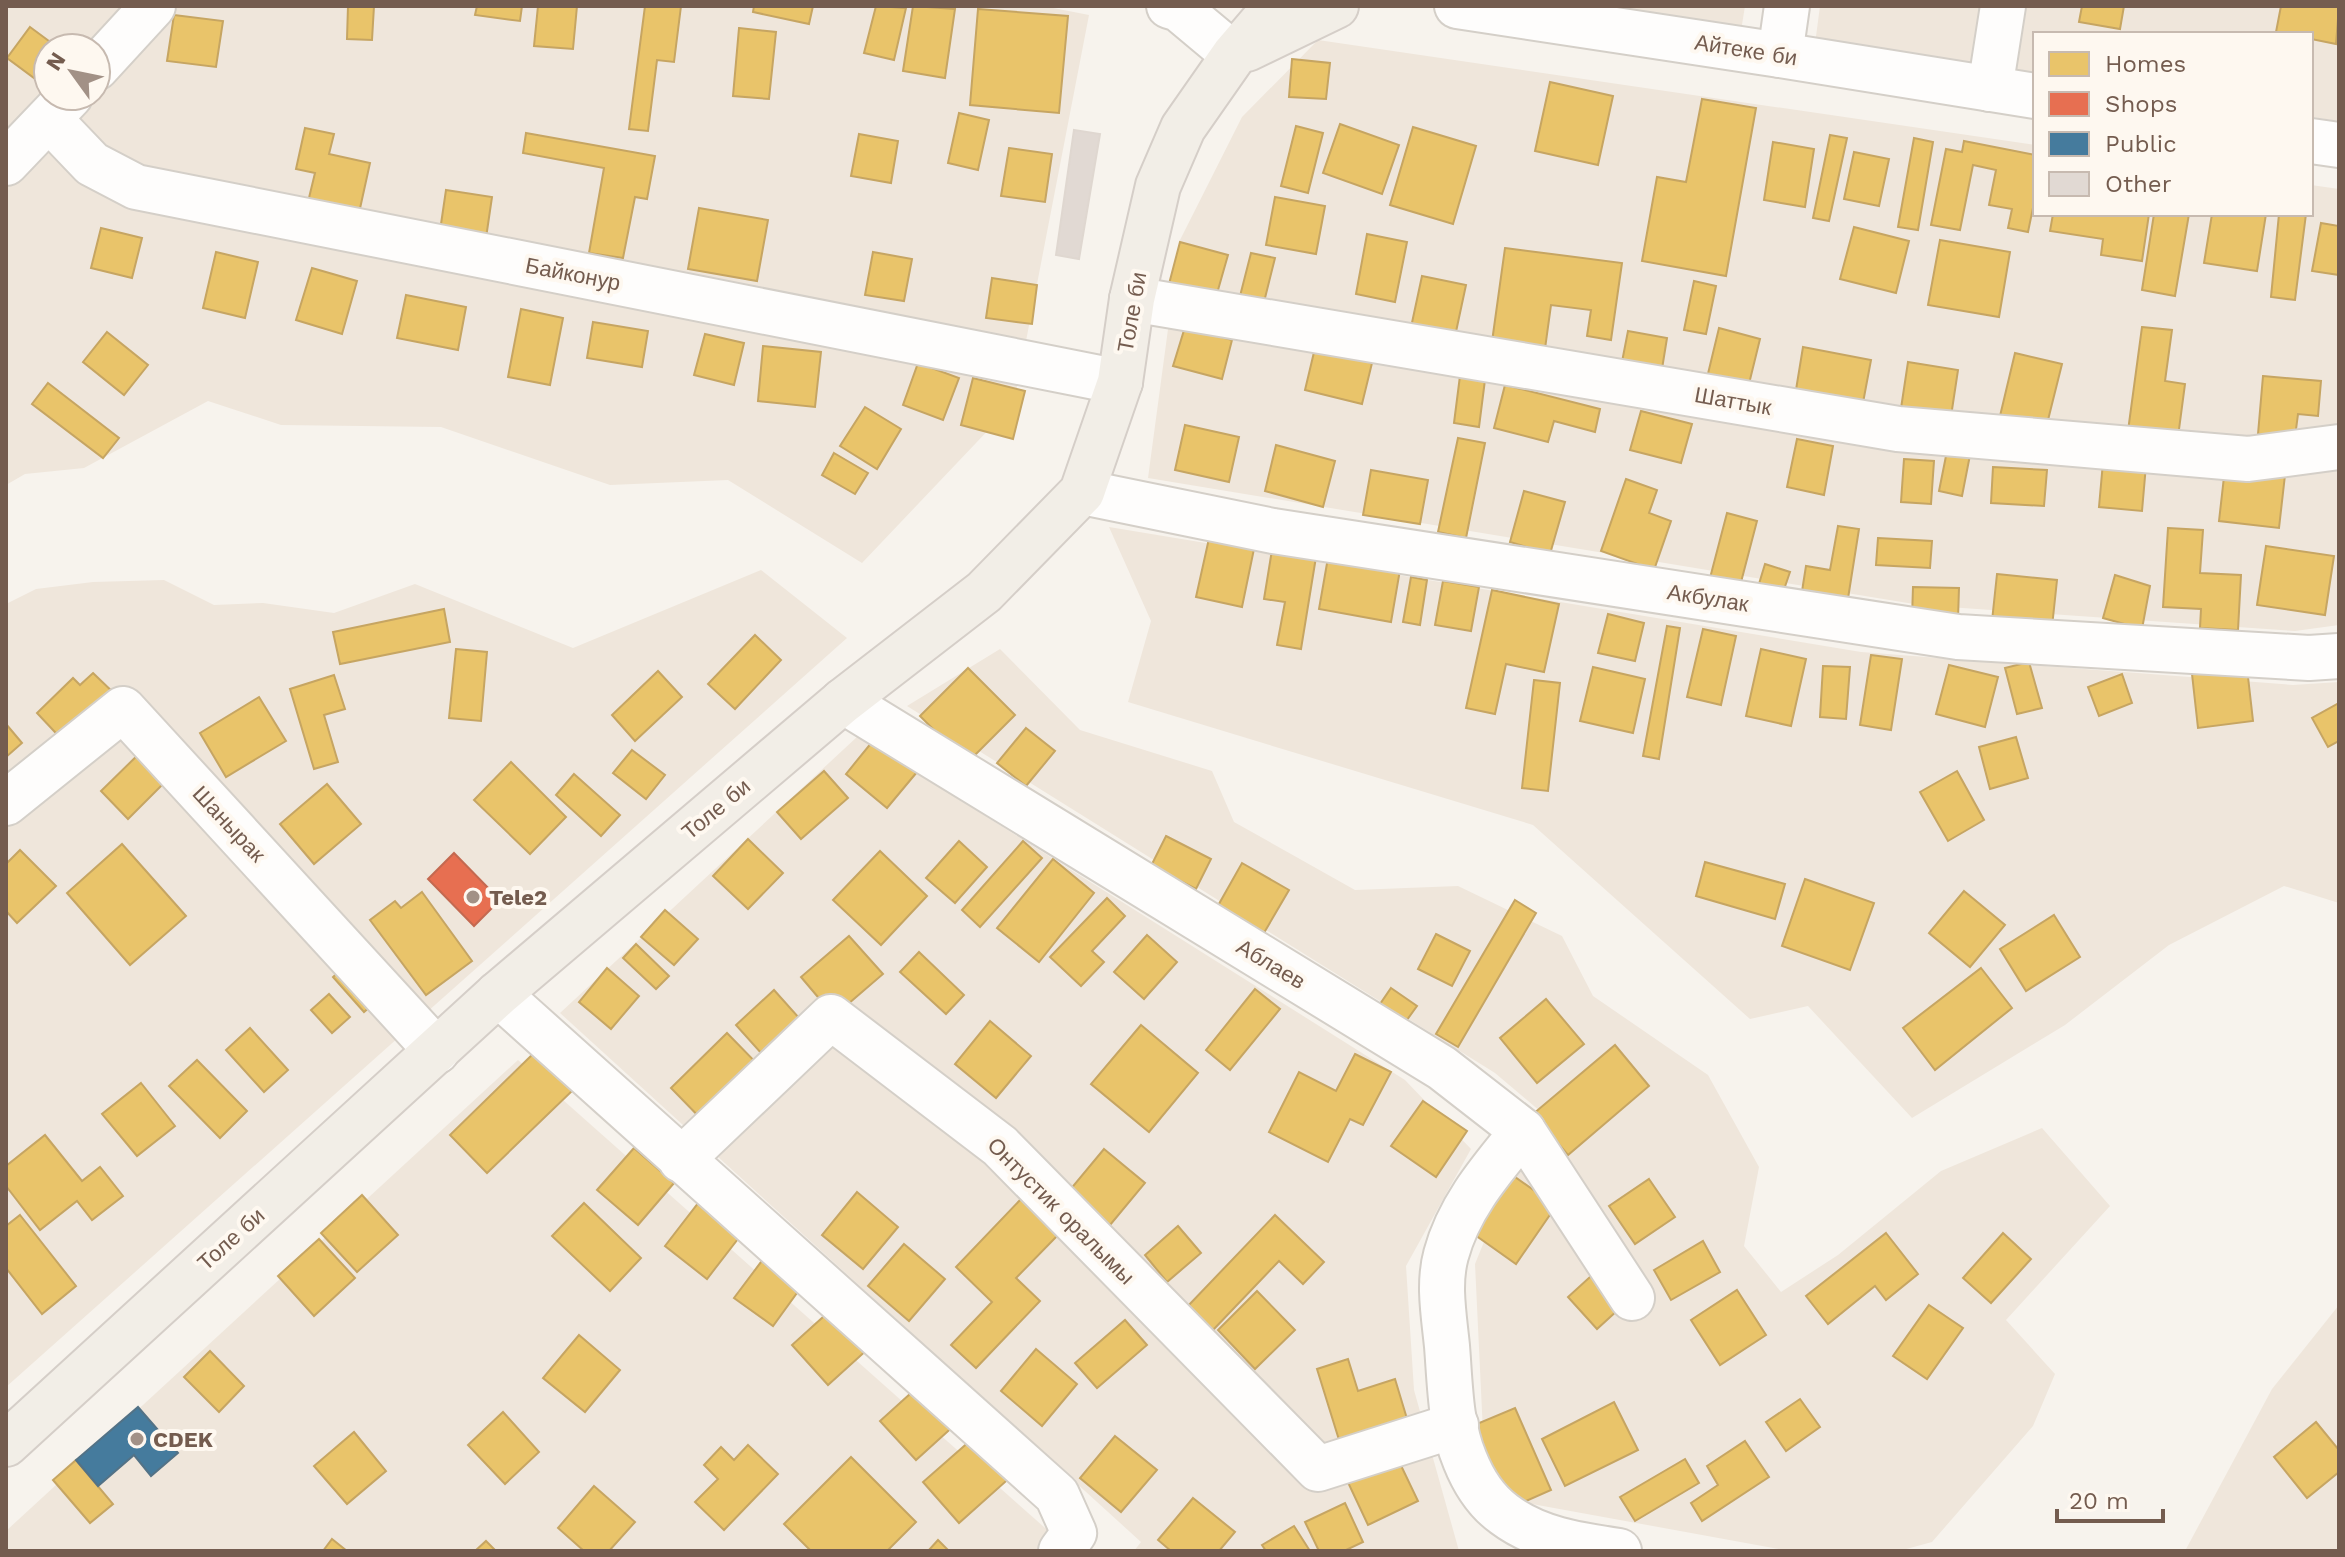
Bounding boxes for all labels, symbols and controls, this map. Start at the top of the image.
street label: Айтеке би [1693,30,1799,70]
north arrow [32,32,112,112]
legend [2033,32,2313,216]
text: N [41,48,71,75]
text: Homes [2105,50,2186,78]
text: Shops [2105,90,2177,118]
text: Public [2105,130,2177,158]
text: Other [2105,170,2172,198]
street label: Байконур [523,253,623,295]
street label: Толе би [1113,270,1151,354]
street label: Шаттык [1693,382,1774,420]
street label: Акбулак [1665,579,1751,617]
street label: Толе би [677,773,755,845]
street label: Шанырак [188,781,271,867]
place label: Tele2 [489,885,547,910]
marker: Tele2 [464,888,482,906]
street label: Аблаев [1232,934,1310,994]
street label: Онтустик оралымы [982,1132,1140,1290]
street label: Толе би [193,1203,269,1275]
place label: CDEK [153,1427,214,1452]
marker: CDEK [128,1430,146,1448]
scale bar [2057,1473,2163,1523]
text: 20 m [2069,1487,2129,1515]

